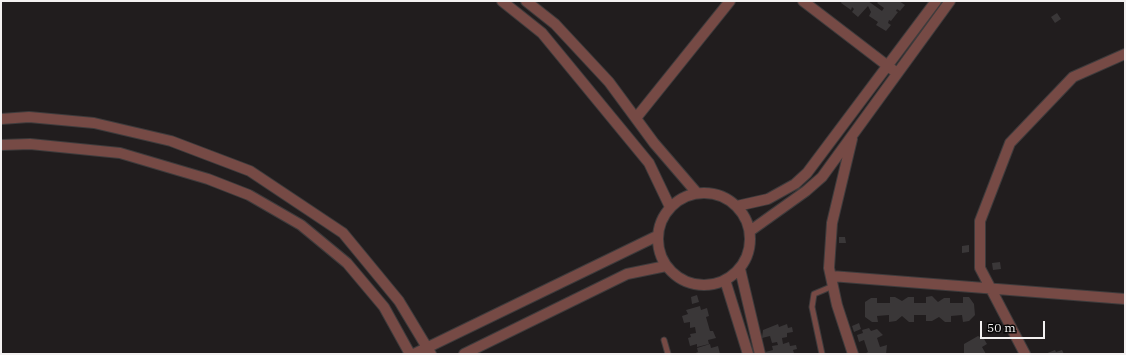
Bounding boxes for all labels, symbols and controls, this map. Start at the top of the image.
scale bar [982,313,1047,339]
text: 50 m [987,320,1016,335]

